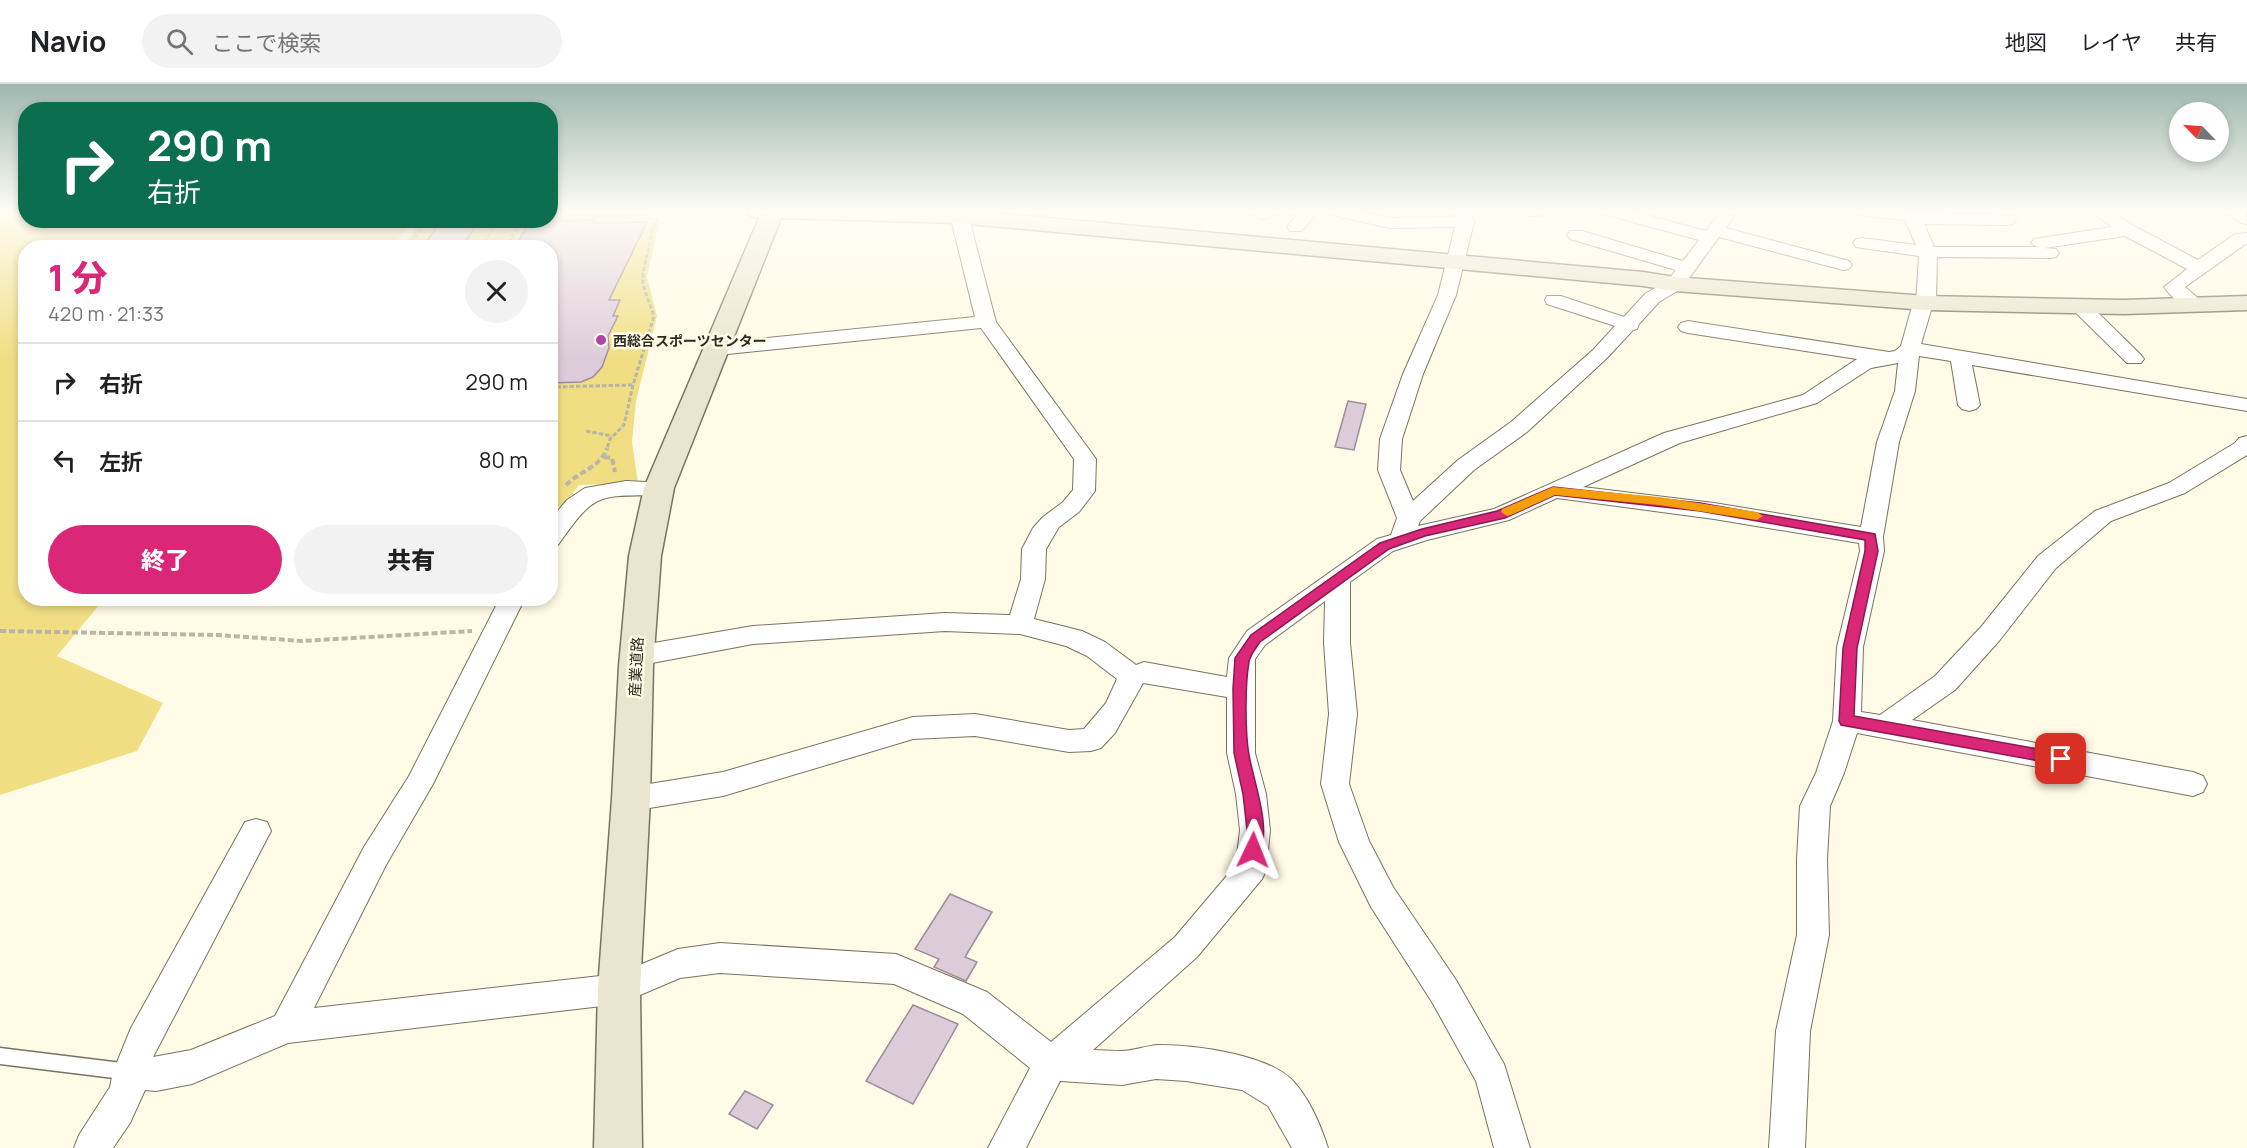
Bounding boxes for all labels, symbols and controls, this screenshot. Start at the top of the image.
search box [142,14,562,68]
text: Navio [30,22,106,60]
icon: search [163,25,196,58]
text: ここで検索 [211,28,321,58]
text: 地図 [2005,28,2047,56]
text: レイヤ [2080,28,2142,56]
text: 共有 [2175,28,2217,56]
north arrow [2169,102,2229,162]
map controls [2169,102,2229,162]
text: 290 m [147,116,272,174]
icon: right [48,126,126,204]
text: 右折 [147,173,201,210]
text: 1 分 [48,253,108,302]
button: close [465,260,528,323]
text: 420 m · 21:33 [48,300,164,327]
place label: 西総合スポーツセンター [613,331,767,350]
marker: 西総合スポーツセンター [594,333,608,347]
icon: right [48,366,81,399]
text: 290 m [465,367,528,397]
text: 右折 [99,369,143,399]
icon: left [48,444,81,477]
text: 80 m [479,445,528,475]
text: 左折 [99,447,143,477]
button: 終了 [48,525,282,594]
button: 共有 [294,525,528,594]
street label: 産業道路 [624,636,648,698]
pin [2035,733,2086,784]
icon: arrive [2044,742,2077,775]
position arrow [1221,818,1285,882]

